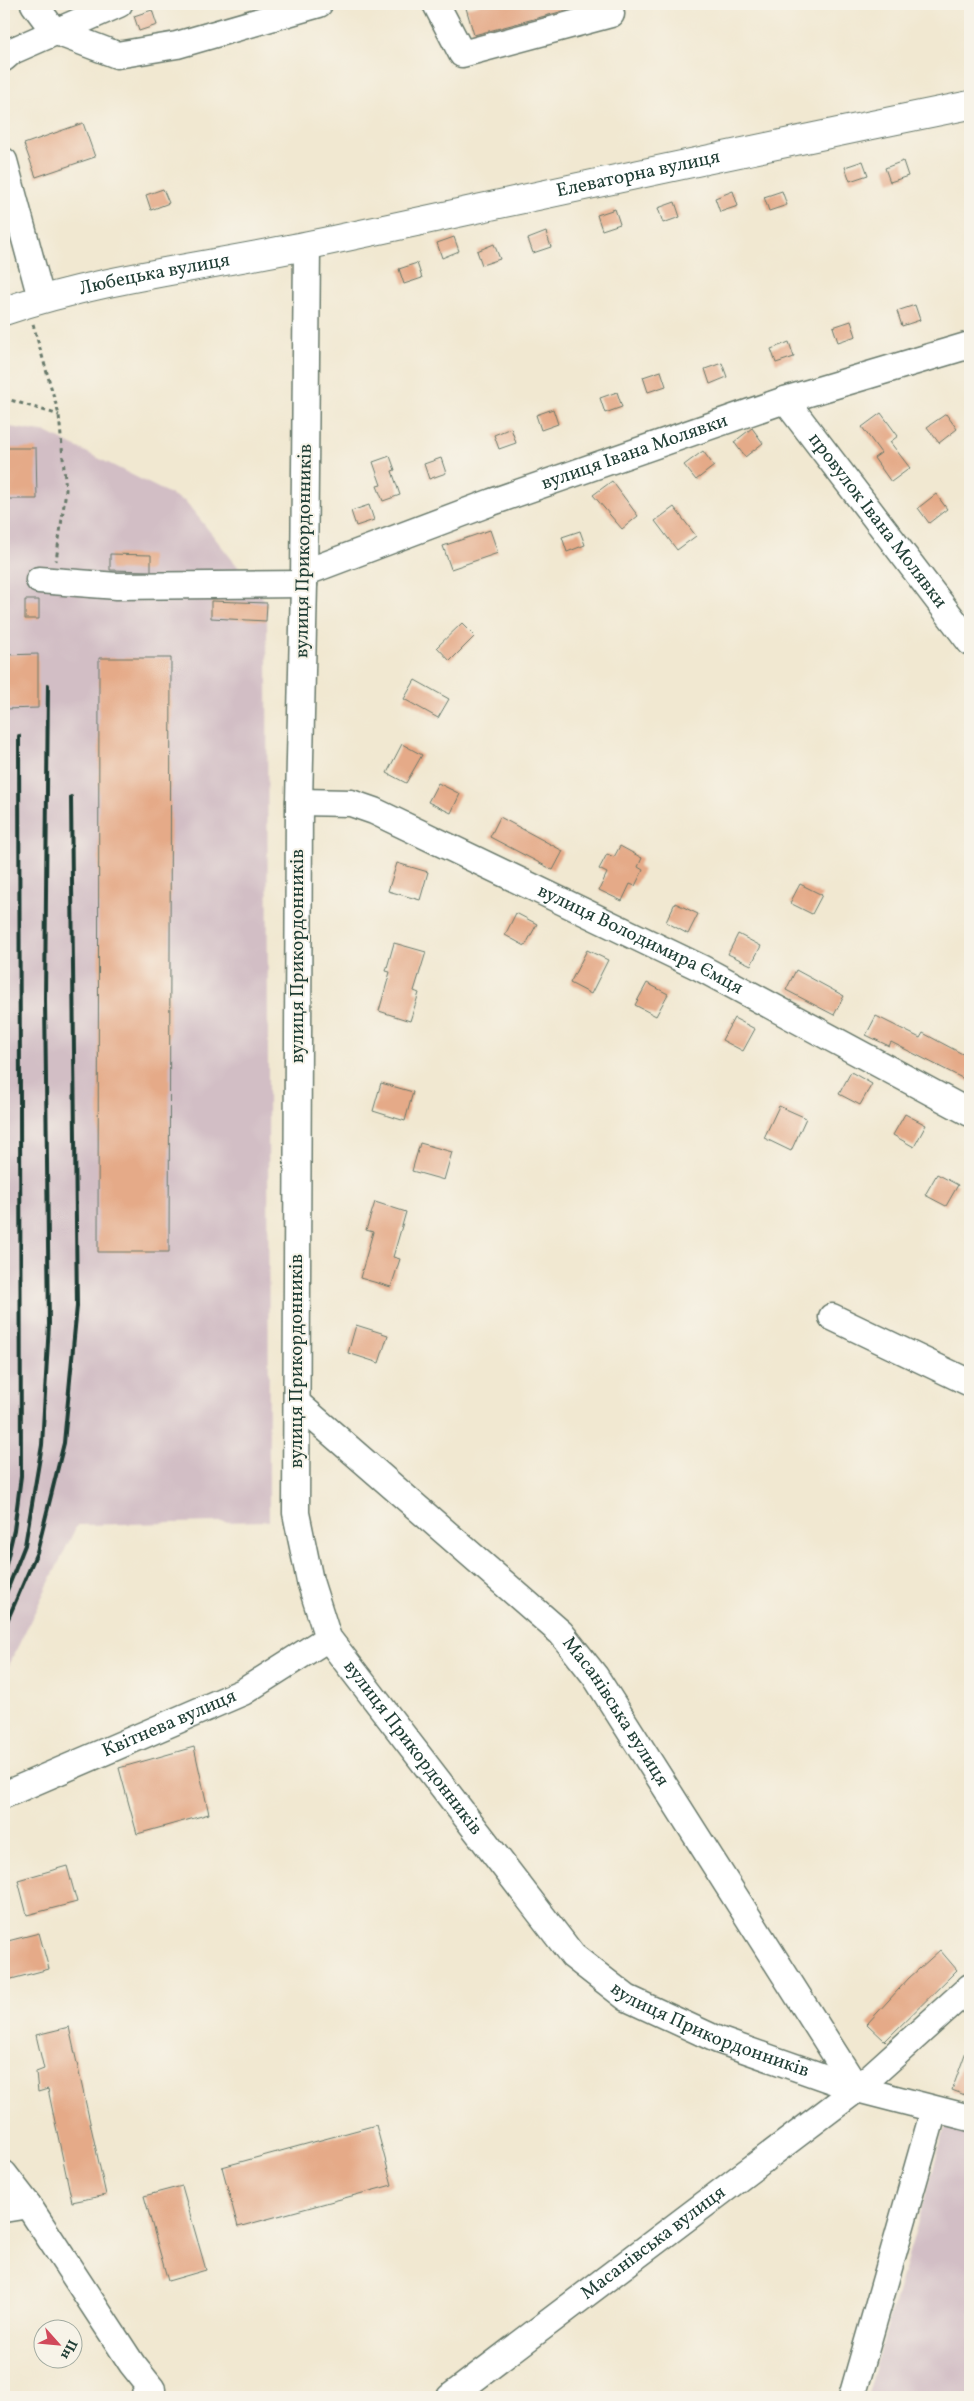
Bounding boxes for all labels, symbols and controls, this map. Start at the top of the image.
street label: Елеваторна вулиця [554,144,722,204]
street label: Любецька вулиця [77,247,232,302]
street label: вулиця Івана Молявки [538,408,731,497]
street label: провулок Івана Молявки [802,428,953,614]
street label: вулиця Прикордонників [289,444,319,658]
street label: вулиця Прикордонників [285,849,311,1063]
street label: вулиця Володимира Ємця [533,878,748,1001]
street label: вулиця Прикордонників [284,1254,310,1468]
street label: Масанівська вулиця [556,1631,675,1792]
street label: вулиця Прикордонників [337,1655,488,1841]
street label: Квітнева вулиця [98,1683,240,1764]
street label: вулиця Прикордонників [604,1976,813,2084]
street label: Масанівська вулиця [576,2180,731,2306]
north arrow [32,2318,82,2368]
text: Пн [55,2336,81,2362]

